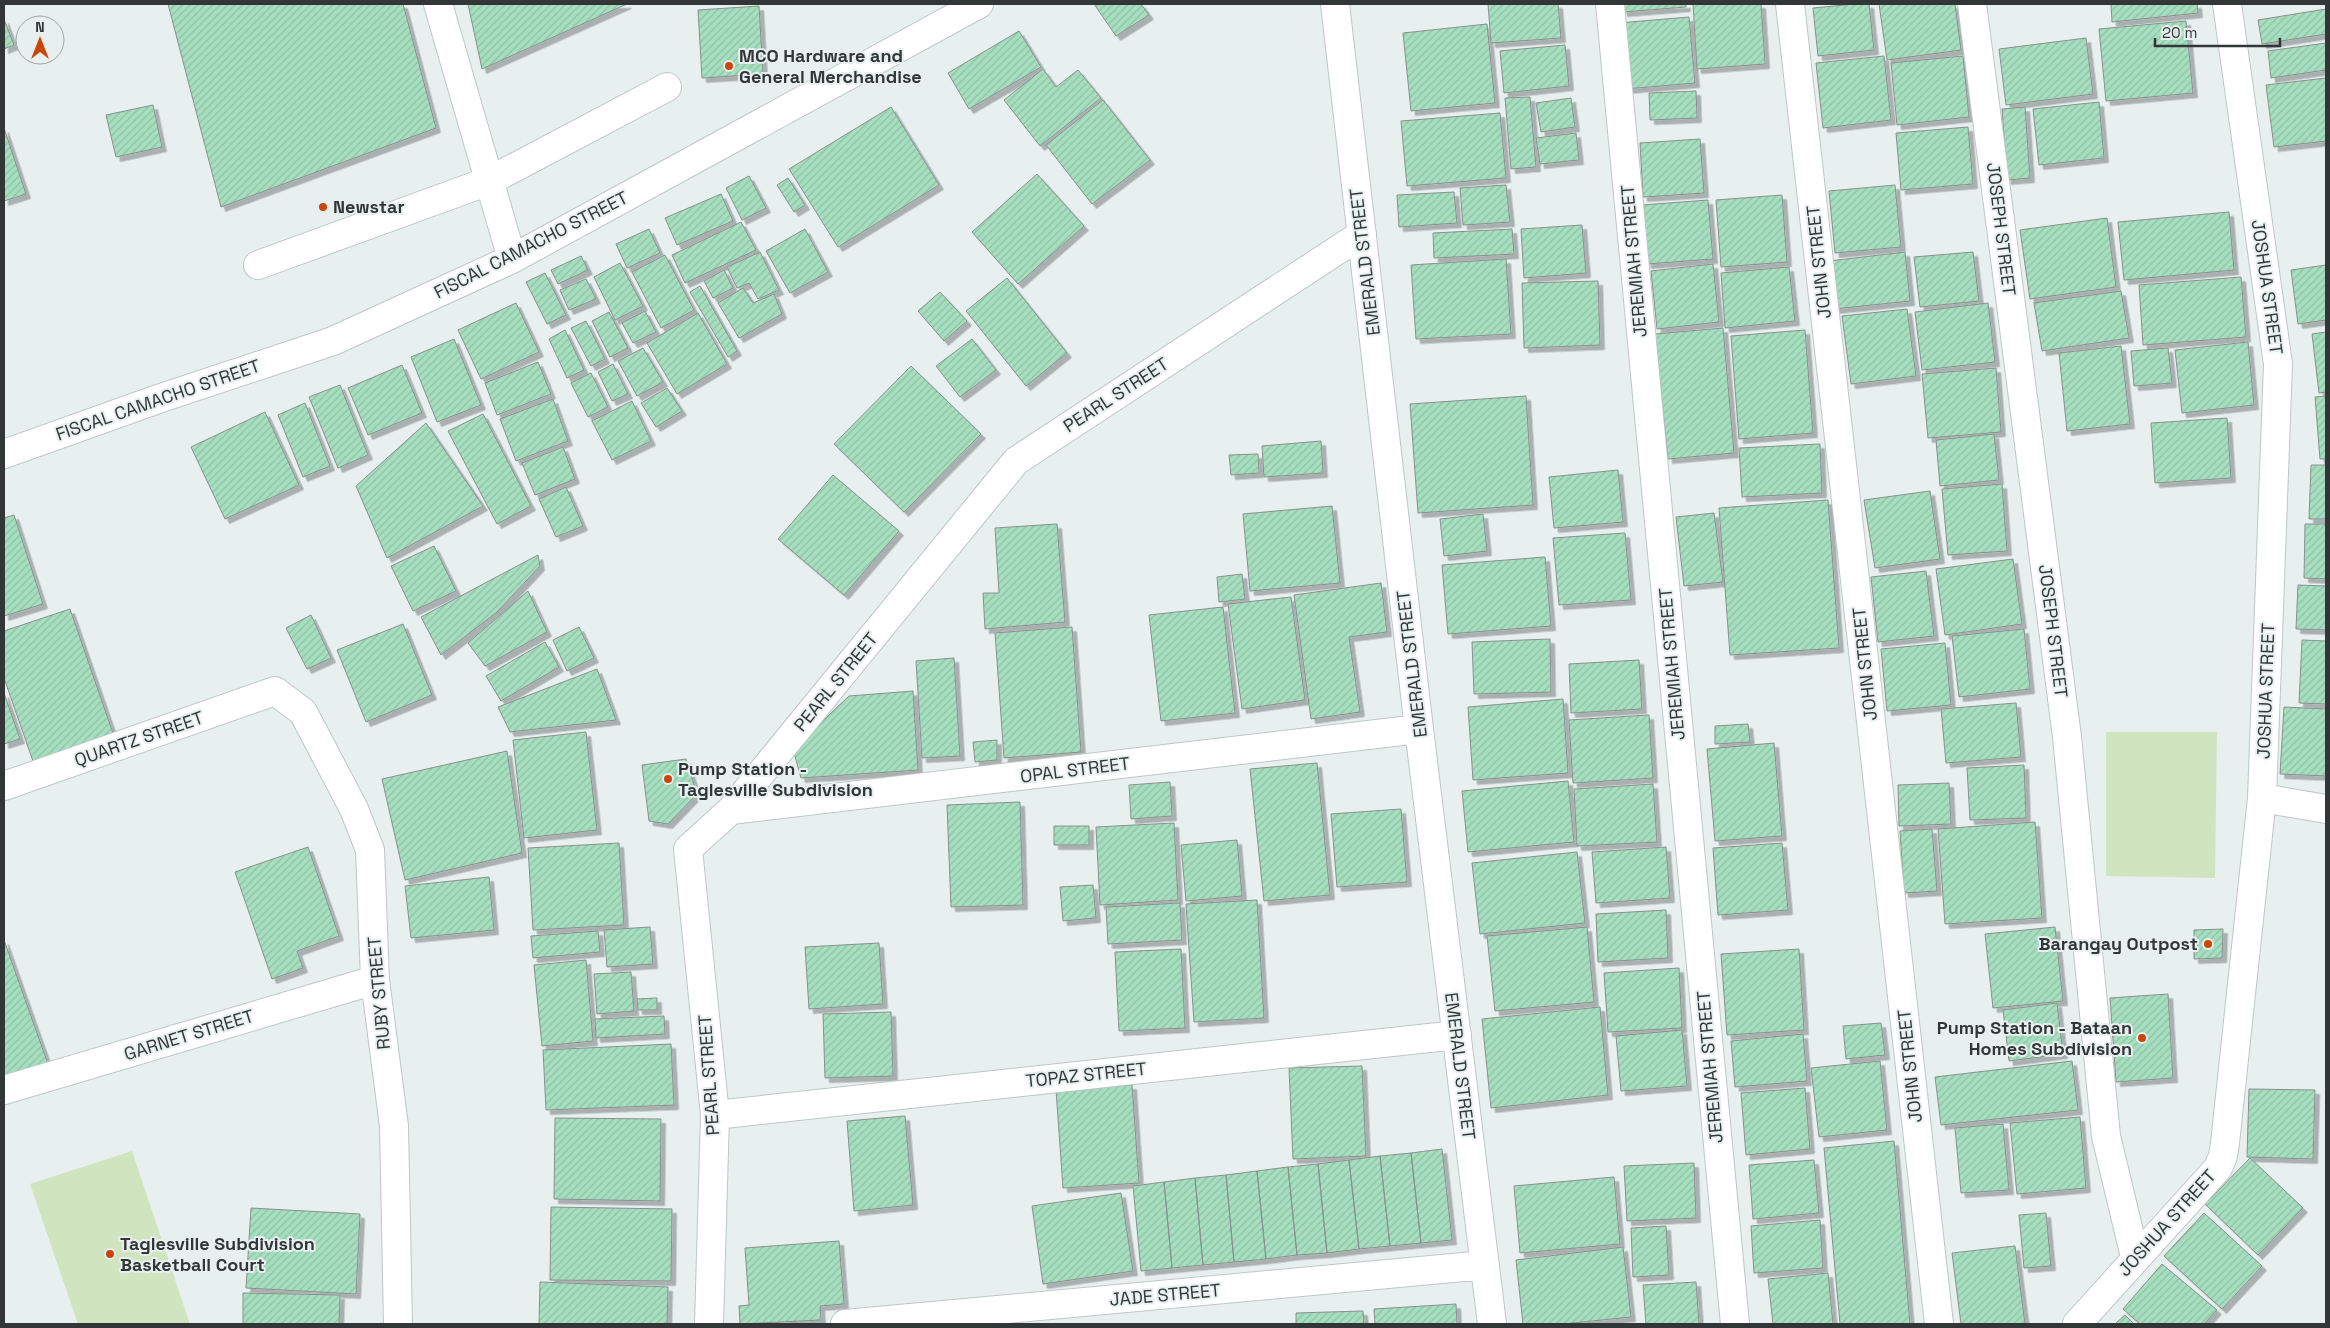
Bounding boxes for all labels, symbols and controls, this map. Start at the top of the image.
north arrow [15,15,65,65]
scale bar [2155,15,2280,47]
text: N [35,18,45,36]
text: 20 m [2162,23,2197,42]
place label: MCO Hardware and General Merchandise [739,44,922,88]
marker: MCO Hardware and General Merchandise [723,60,735,72]
street label: JOSEPH STREET [1982,161,2021,297]
street label: JEREMIAH STREET [1615,183,1652,338]
street label: FISCAL CAMACHO STREET [430,185,632,304]
street label: EMERALD STREET [1344,187,1385,337]
place label: Newstar [333,195,405,218]
marker: Newstar [317,201,329,213]
street label: JOHN STREET [1801,204,1836,320]
street label: JOSHUA STREET [2247,218,2288,356]
street label: PEARL STREET [1059,352,1173,437]
street label: FISCAL CAMACHO STREET [53,354,263,445]
street label: JOSEPH STREET [2034,563,2073,699]
street label: JEREMIAH STREET [1653,586,1690,741]
street label: EMERALD STREET [1391,589,1432,739]
street label: JOHN STREET [1847,606,1882,722]
street label: JOSHUA STREET [2252,622,2279,759]
street label: PEARL STREET [789,627,883,736]
street label: QUARTZ STREET [71,706,207,771]
street label: OPAL STREET [1019,751,1132,788]
place label: Pump Station - Taglesville Subdivision [678,757,873,801]
marker: Pump Station - Taglesville Subdivision [662,773,674,785]
place label: Barangay Outpost [2039,932,2198,955]
street label: RUBY STREET [362,935,395,1051]
marker: Barangay Outpost [2202,938,2214,950]
street label: JEREMIAH STREET [1691,989,1728,1144]
street label: EMERALD STREET [1440,991,1481,1141]
street label: GARNET STREET [121,1004,257,1065]
street label: JOHN STREET [1892,1008,1927,1124]
street label: PEARL STREET [693,1014,724,1136]
place label: Pump Station - Bataan Homes Subdivision [1937,1016,2132,1060]
marker: Pump Station - Bataan Homes Subdivision [2136,1032,2148,1044]
street label: TOPAZ STREET [1024,1057,1148,1092]
street label: JOSHUA STREET [2113,1164,2221,1281]
place label: Taglesville Subdivision Basketball Court [120,1232,315,1276]
marker: Taglesville Subdivision Basketball Court [104,1248,116,1260]
street label: JADE STREET [1108,1278,1222,1311]

